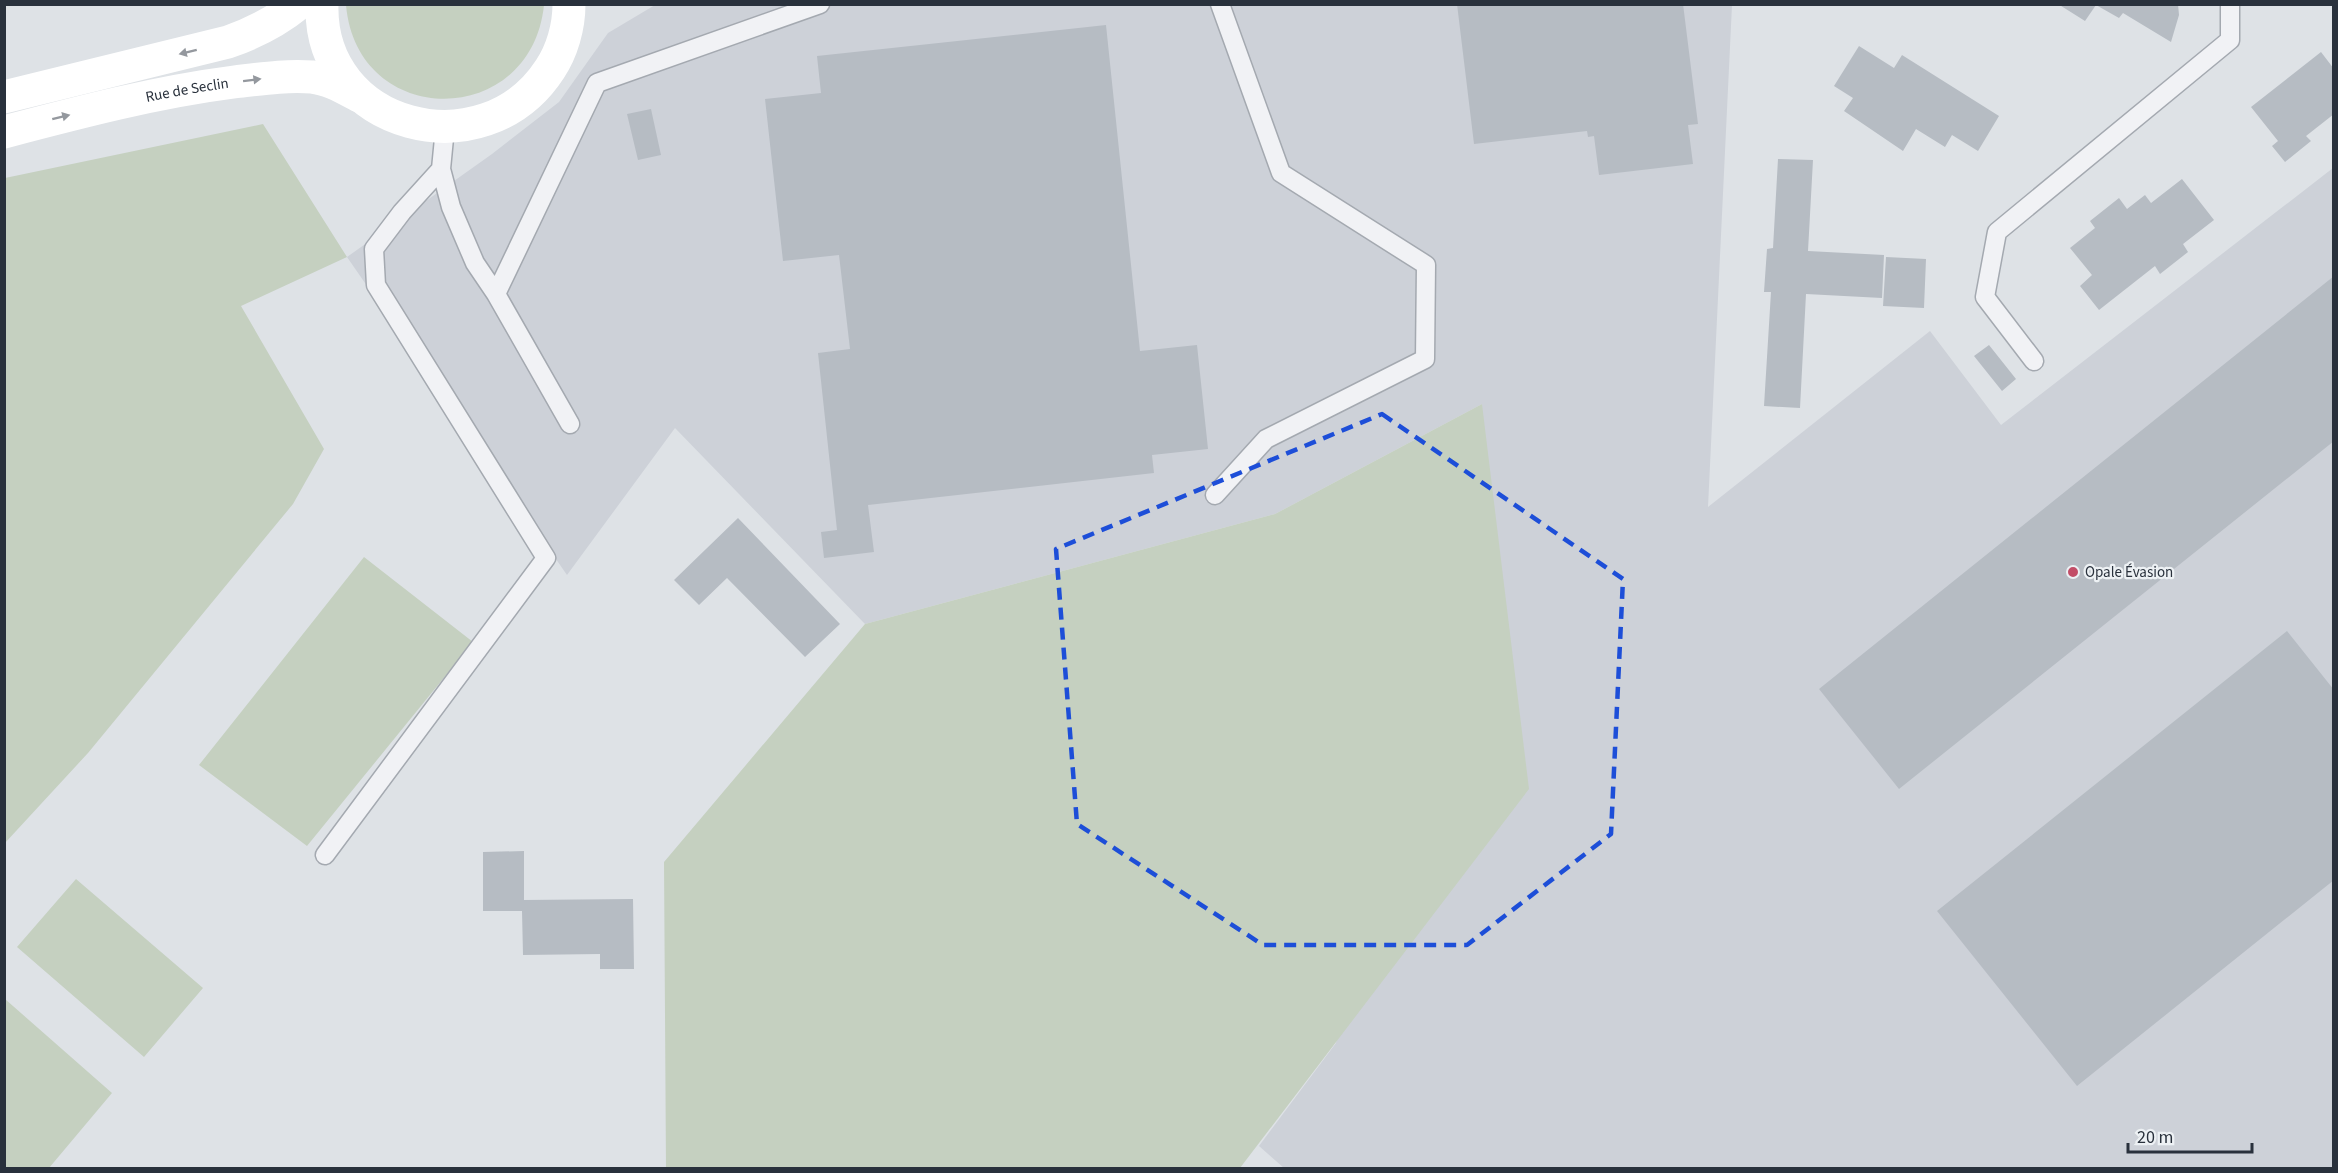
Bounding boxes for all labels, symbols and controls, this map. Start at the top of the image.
one-way arrow [179,48,197,58]
street label: Rue de Seclin [144,73,230,108]
one-way arrow [243,75,262,84]
one-way arrow [52,111,70,121]
place label: Opale Évasion [2085,562,2173,583]
marker: Opale Évasion [2066,565,2080,579]
scale bar [2128,1116,2252,1154]
text: 20 m [2137,1125,2173,1150]

